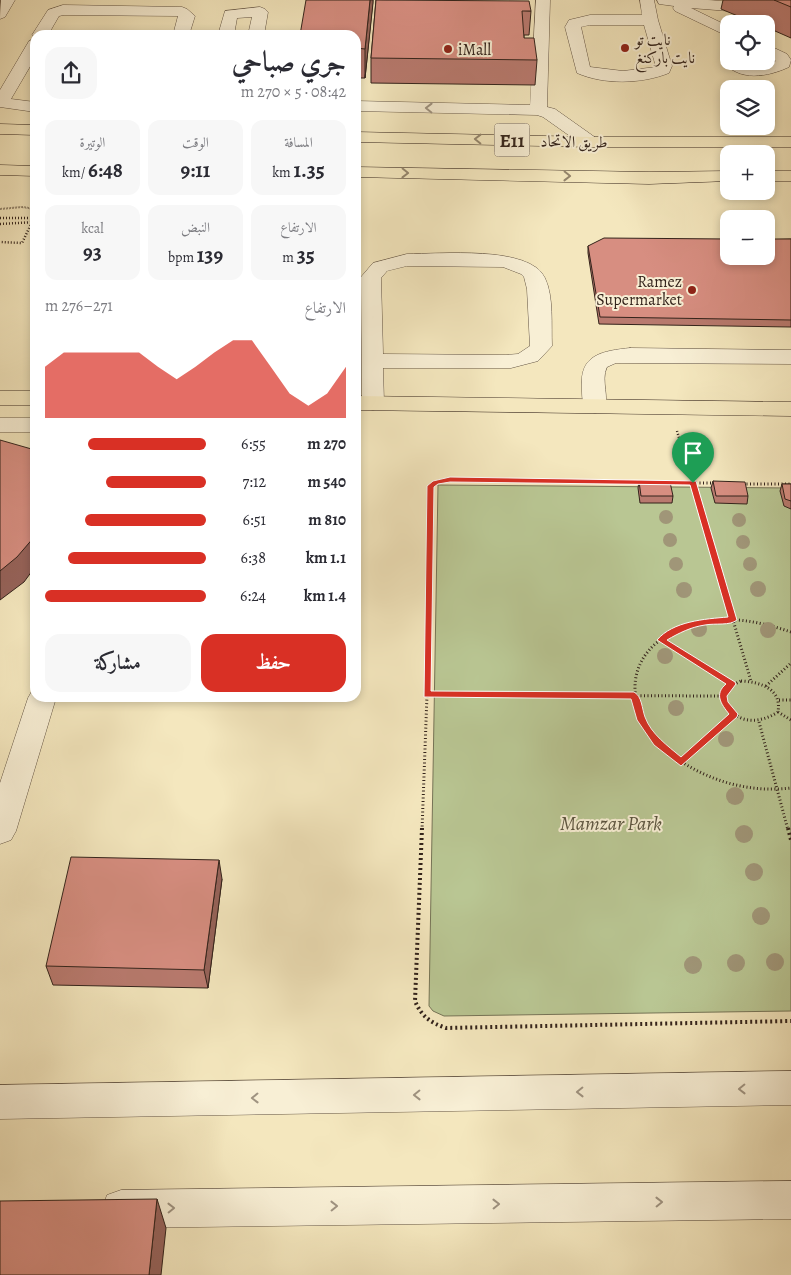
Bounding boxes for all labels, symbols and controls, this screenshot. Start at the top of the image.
map controls [720,15,775,265]
button: locate [720,15,775,70]
place label: نايت تو نايت باركنغ [633,29,695,73]
place label: iMall [458,39,491,61]
marker: نايت تو نايت باركنغ [619,42,631,54]
text: جري صباحي [232,43,346,81]
marker: iMall [442,43,454,55]
button: share [45,47,97,99]
button: layers [720,80,775,135]
text: 08:42 · 5 × 270 m [241,81,346,103]
one-way arrow [424,103,432,113]
road number: E11 [494,124,530,156]
street label: طريق الاتحاد [540,130,608,154]
text: الوتيرة [80,133,105,152]
text: الوقت [182,133,209,152]
text: المسافة [284,133,313,152]
one-way arrow [474,134,482,145]
button: + [720,145,775,200]
text: 6:48 [88,156,123,184]
text: 9:11 [181,156,210,184]
text: 1.35 [294,156,325,184]
text: /km [62,163,88,182]
text: km [272,163,294,182]
one-way arrow [402,168,409,178]
one-way arrow [564,171,572,181]
button: − [720,210,775,265]
text: النبض [181,218,210,237]
text: الارتفاع [280,218,317,237]
text: kcal [81,219,104,238]
text: 93 [83,238,102,266]
text: 139 [197,241,223,269]
text: 35 [297,241,315,269]
text: bpm [168,248,197,267]
text: m [282,248,297,267]
place label: Ramez Supermarket [596,271,682,311]
marker: Ramez Supermarket [686,284,698,296]
text: 271–276 m [45,295,113,317]
text: الارتفاع [304,297,346,319]
pin [672,432,714,483]
text: 6:55 [241,433,266,455]
text: 270 m [307,433,346,455]
icon: arrive [679,439,707,467]
text: 7:12 [242,471,266,493]
text: 540 m [307,471,346,493]
text: 6:51 [242,509,266,531]
text: 810 m [308,509,346,531]
text: 6:38 [240,547,266,569]
text: 1.1 km [306,547,346,569]
text: 6:24 [240,585,266,607]
text: 1.4 km [304,585,346,607]
button: مشاركة [45,634,191,692]
button: حفظ [201,634,346,692]
park label: Mamzar Park [560,810,662,837]
one-way arrow [738,1084,746,1094]
one-way arrow [576,1086,584,1097]
one-way arrow [413,1089,421,1100]
one-way arrow [251,1092,259,1103]
one-way arrow [655,1196,663,1207]
one-way arrow [492,1199,500,1209]
one-way arrow [330,1201,338,1211]
one-way arrow [168,1203,175,1213]

